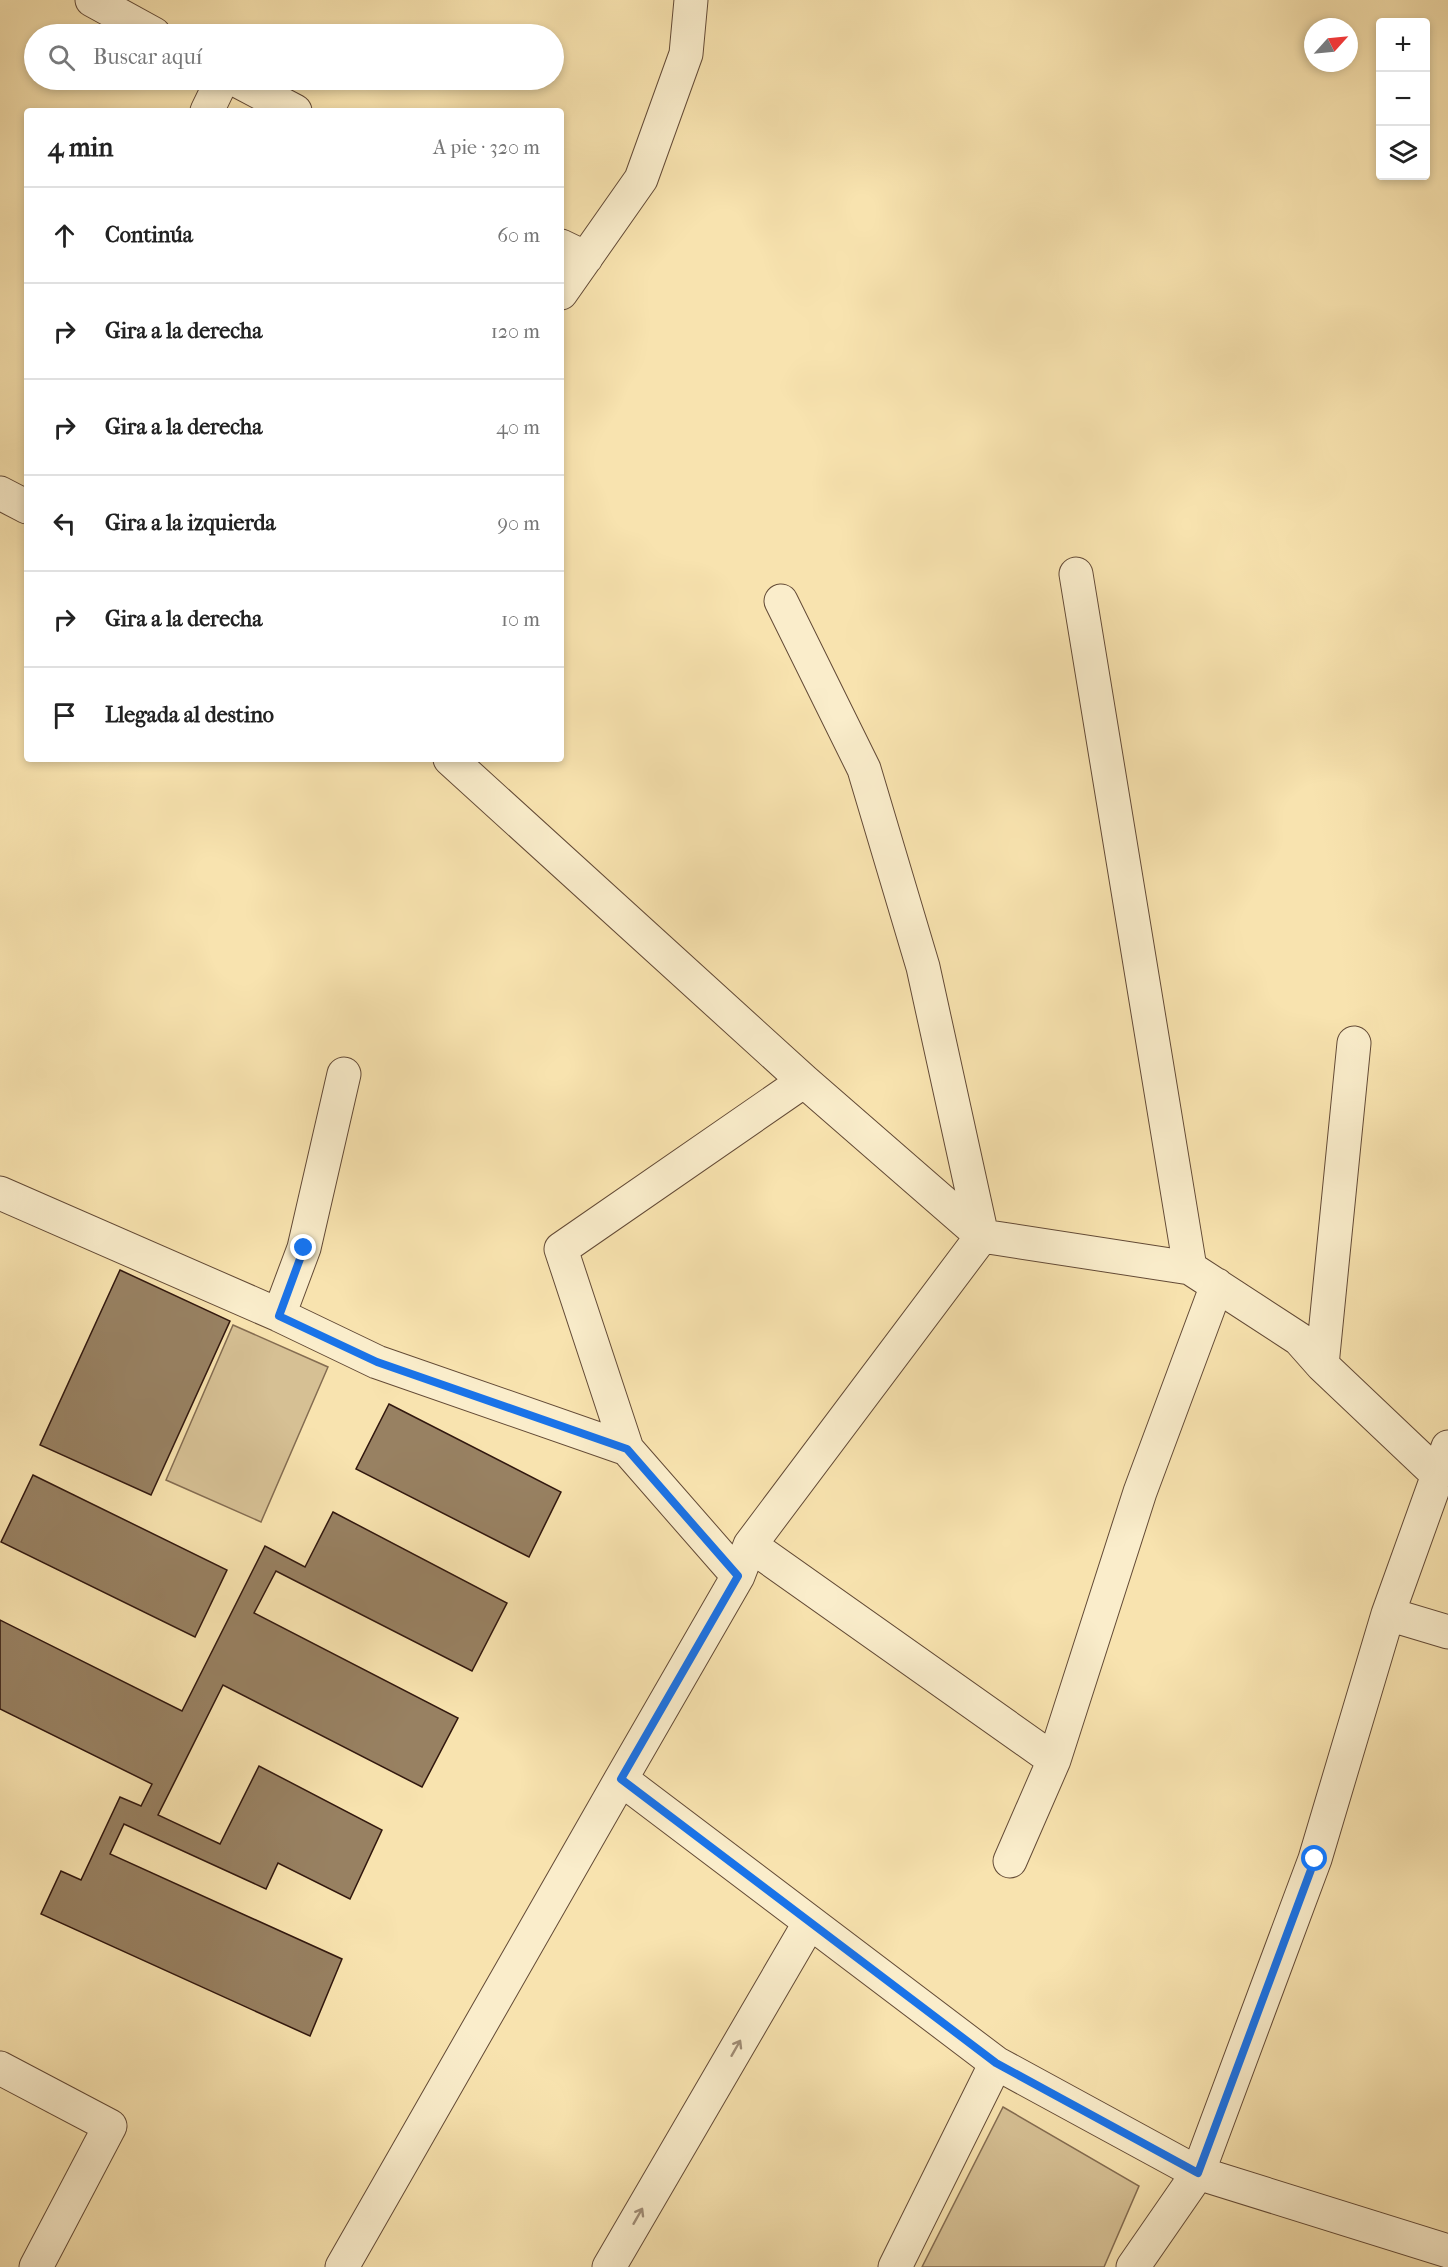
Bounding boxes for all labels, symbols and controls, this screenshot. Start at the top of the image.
north arrow [1304,18,1358,72]
map controls [1376,18,1430,180]
button: + [1376,18,1430,72]
search box [24,24,564,90]
icon: search [45,41,78,74]
text: Buscar aquí [93,44,202,70]
button: − [1376,72,1430,126]
button: layers [1376,126,1430,180]
text: 4 min [48,132,113,163]
text: A pie · 320 m [433,136,540,159]
icon: ahead [48,219,81,252]
text: Continúa [105,222,193,248]
text: 60 m [497,224,540,247]
icon: right [48,315,81,348]
text: Gira a la derecha [105,318,262,344]
text: 120 m [491,320,540,343]
icon: right [48,411,81,444]
text: Gira a la derecha [105,414,262,440]
text: 40 m [496,416,540,439]
icon: left [48,507,81,540]
text: Gira a la izquierda [105,510,276,536]
text: 90 m [498,512,540,535]
icon: right [48,603,81,636]
text: Gira a la derecha [105,606,262,632]
text: 10 m [501,608,540,631]
icon: arrive [48,699,81,732]
text: Llegada al destino [105,702,274,728]
route end [290,1234,316,1260]
route start [1301,1845,1327,1871]
one-way arrow [731,2040,743,2057]
one-way arrow [633,2208,645,2225]

